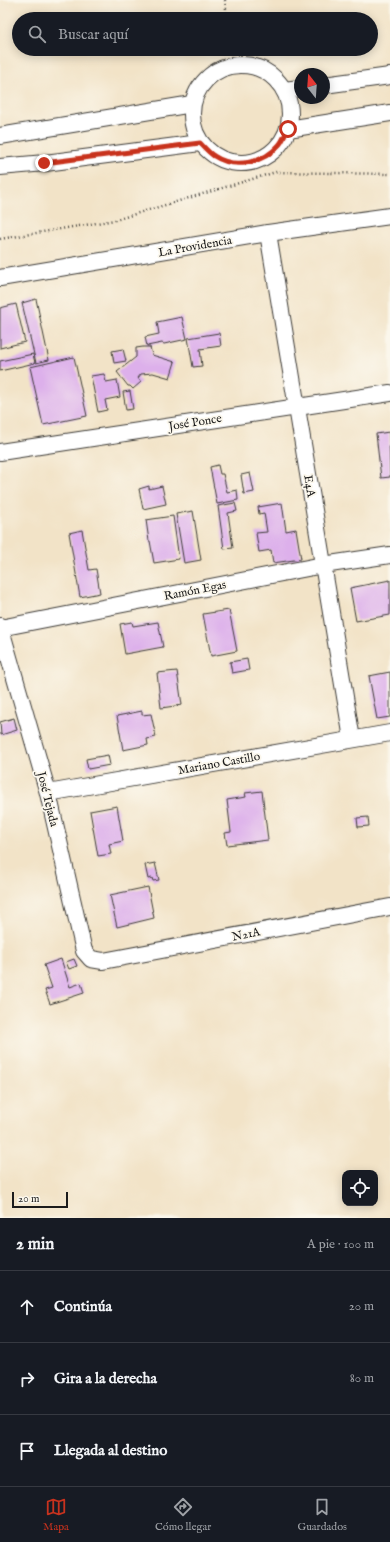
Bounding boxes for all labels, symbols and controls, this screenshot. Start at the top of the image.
search box [12,12,378,56]
icon: search [26,23,48,45]
text: Buscar aquí [58,25,128,44]
north arrow [294,68,330,104]
route start [279,120,297,138]
route end [35,154,53,172]
street label: La Providencia [157,233,234,260]
street label: José Ponce [165,411,223,435]
street label: E4A [300,474,319,499]
street label: Ramón Egas [163,577,228,604]
street label: Mariano Castillo [177,749,262,778]
street label: José Tejada [32,768,62,829]
street label: N21A [231,924,262,945]
map controls [342,1170,378,1206]
button: locate [342,1170,378,1206]
scale bar [12,1190,68,1209]
text: 20 m [18,1192,39,1206]
text: 2 min [16,1234,54,1255]
text: A pie · 100 m [307,1236,374,1253]
icon: ahead [16,1296,38,1318]
text: Continúa [54,1297,112,1316]
text: 20 m [349,1298,374,1315]
icon: right [16,1368,38,1390]
text: Gira a la derecha [54,1369,157,1388]
text: 80 m [350,1370,374,1387]
icon: arrive [16,1440,38,1462]
text: Llegada al destino [54,1441,167,1460]
tab: Mapa [43,1496,69,1534]
tab: Cómo llegar [155,1496,211,1534]
tab: Guardados [297,1496,347,1534]

